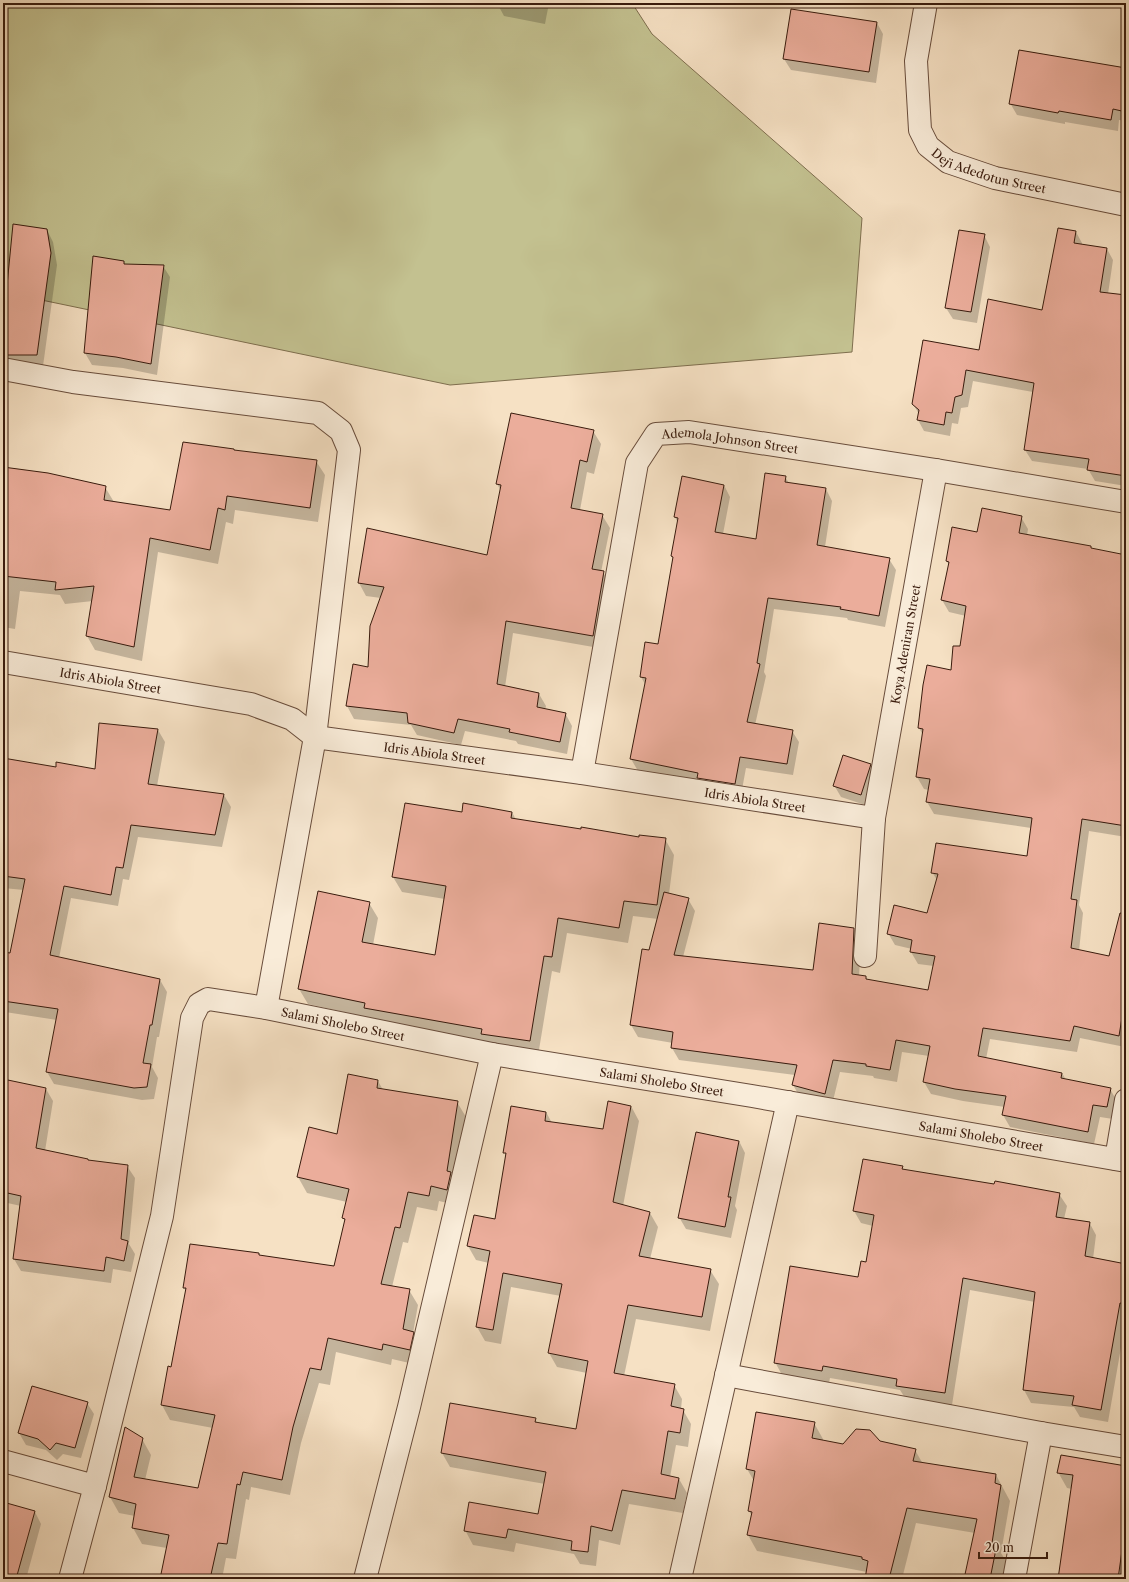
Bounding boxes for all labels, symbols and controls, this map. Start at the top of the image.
street label: Deji Adedotun Street [929,145,1048,196]
street label: Ademola Johnson Street [660,424,800,456]
street label: Koya Adeniran Street [887,582,923,705]
street label: Idris Abiola Street [59,664,163,696]
street label: Idris Abiola Street [383,739,487,767]
street label: Idris Abiola Street [703,784,808,815]
street label: Salami Sholebo Street [280,1004,407,1044]
street label: Salami Sholebo Street [599,1064,726,1099]
street label: Salami Sholebo Street [918,1118,1045,1154]
scale bar [979,1534,1047,1560]
text: 20 m [985,1540,1014,1555]

